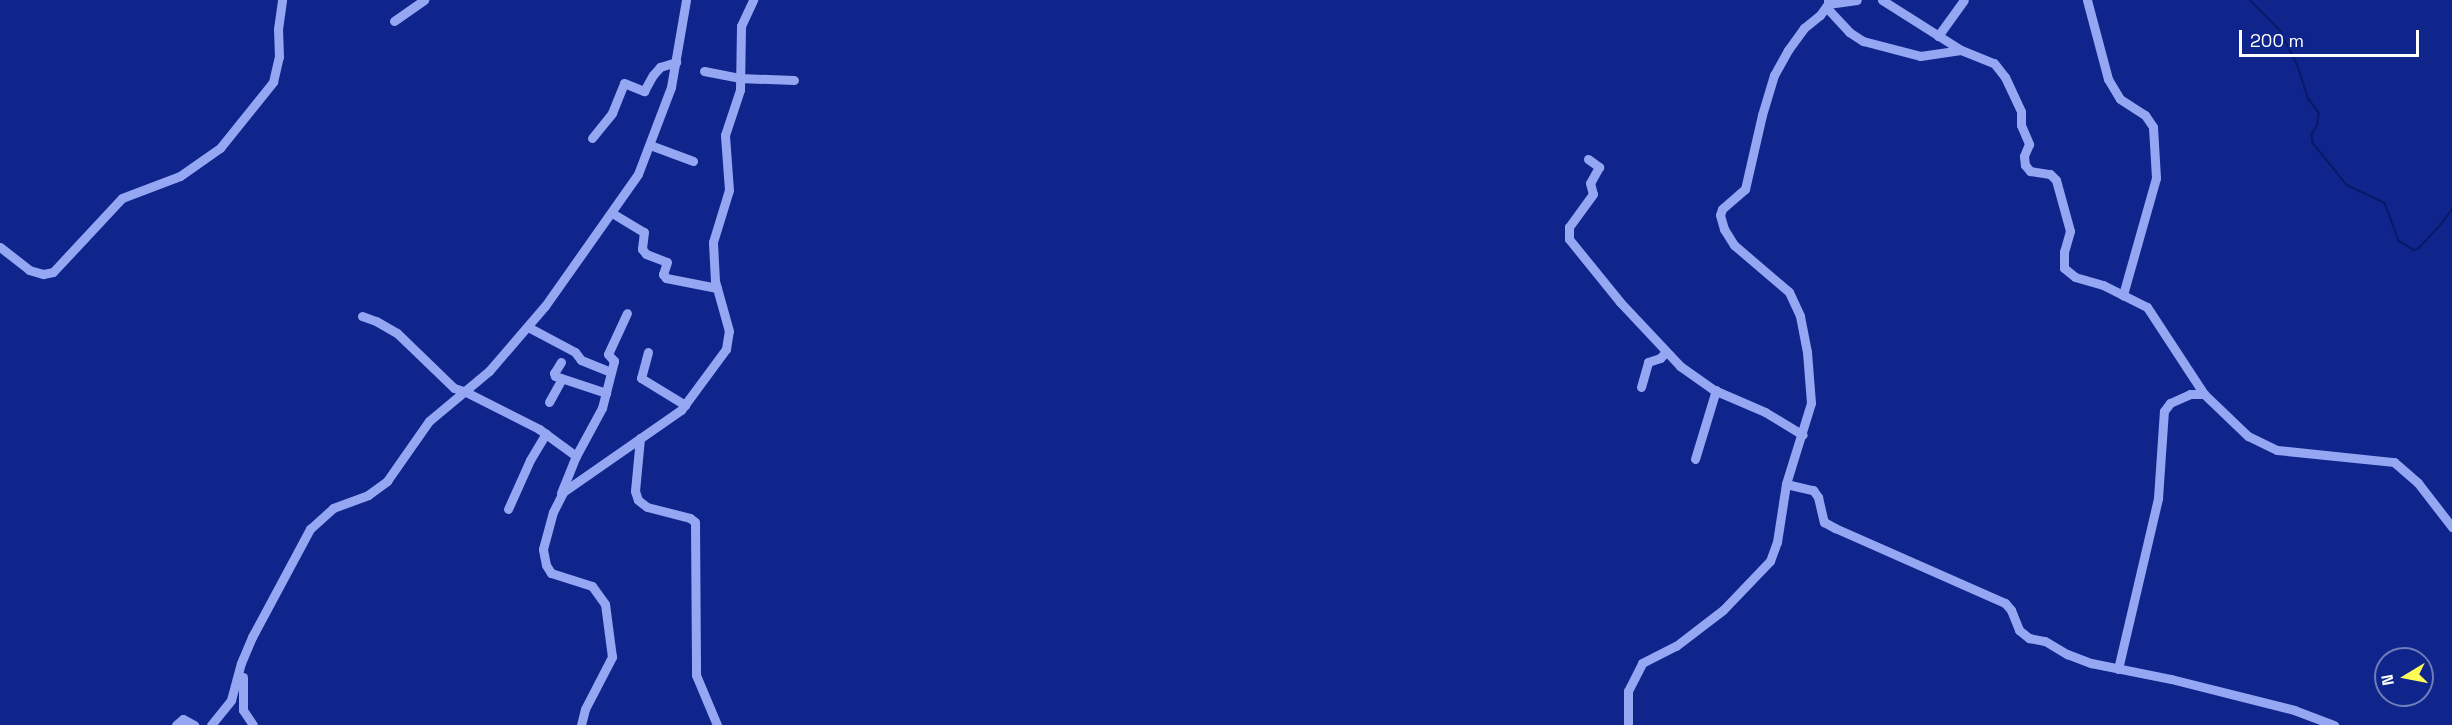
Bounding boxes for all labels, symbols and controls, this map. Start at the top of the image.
scale bar [2242,18,2422,56]
text: 200 m [2250,29,2304,52]
north arrow [2374,647,2434,707]
text: N [2376,673,2399,687]

